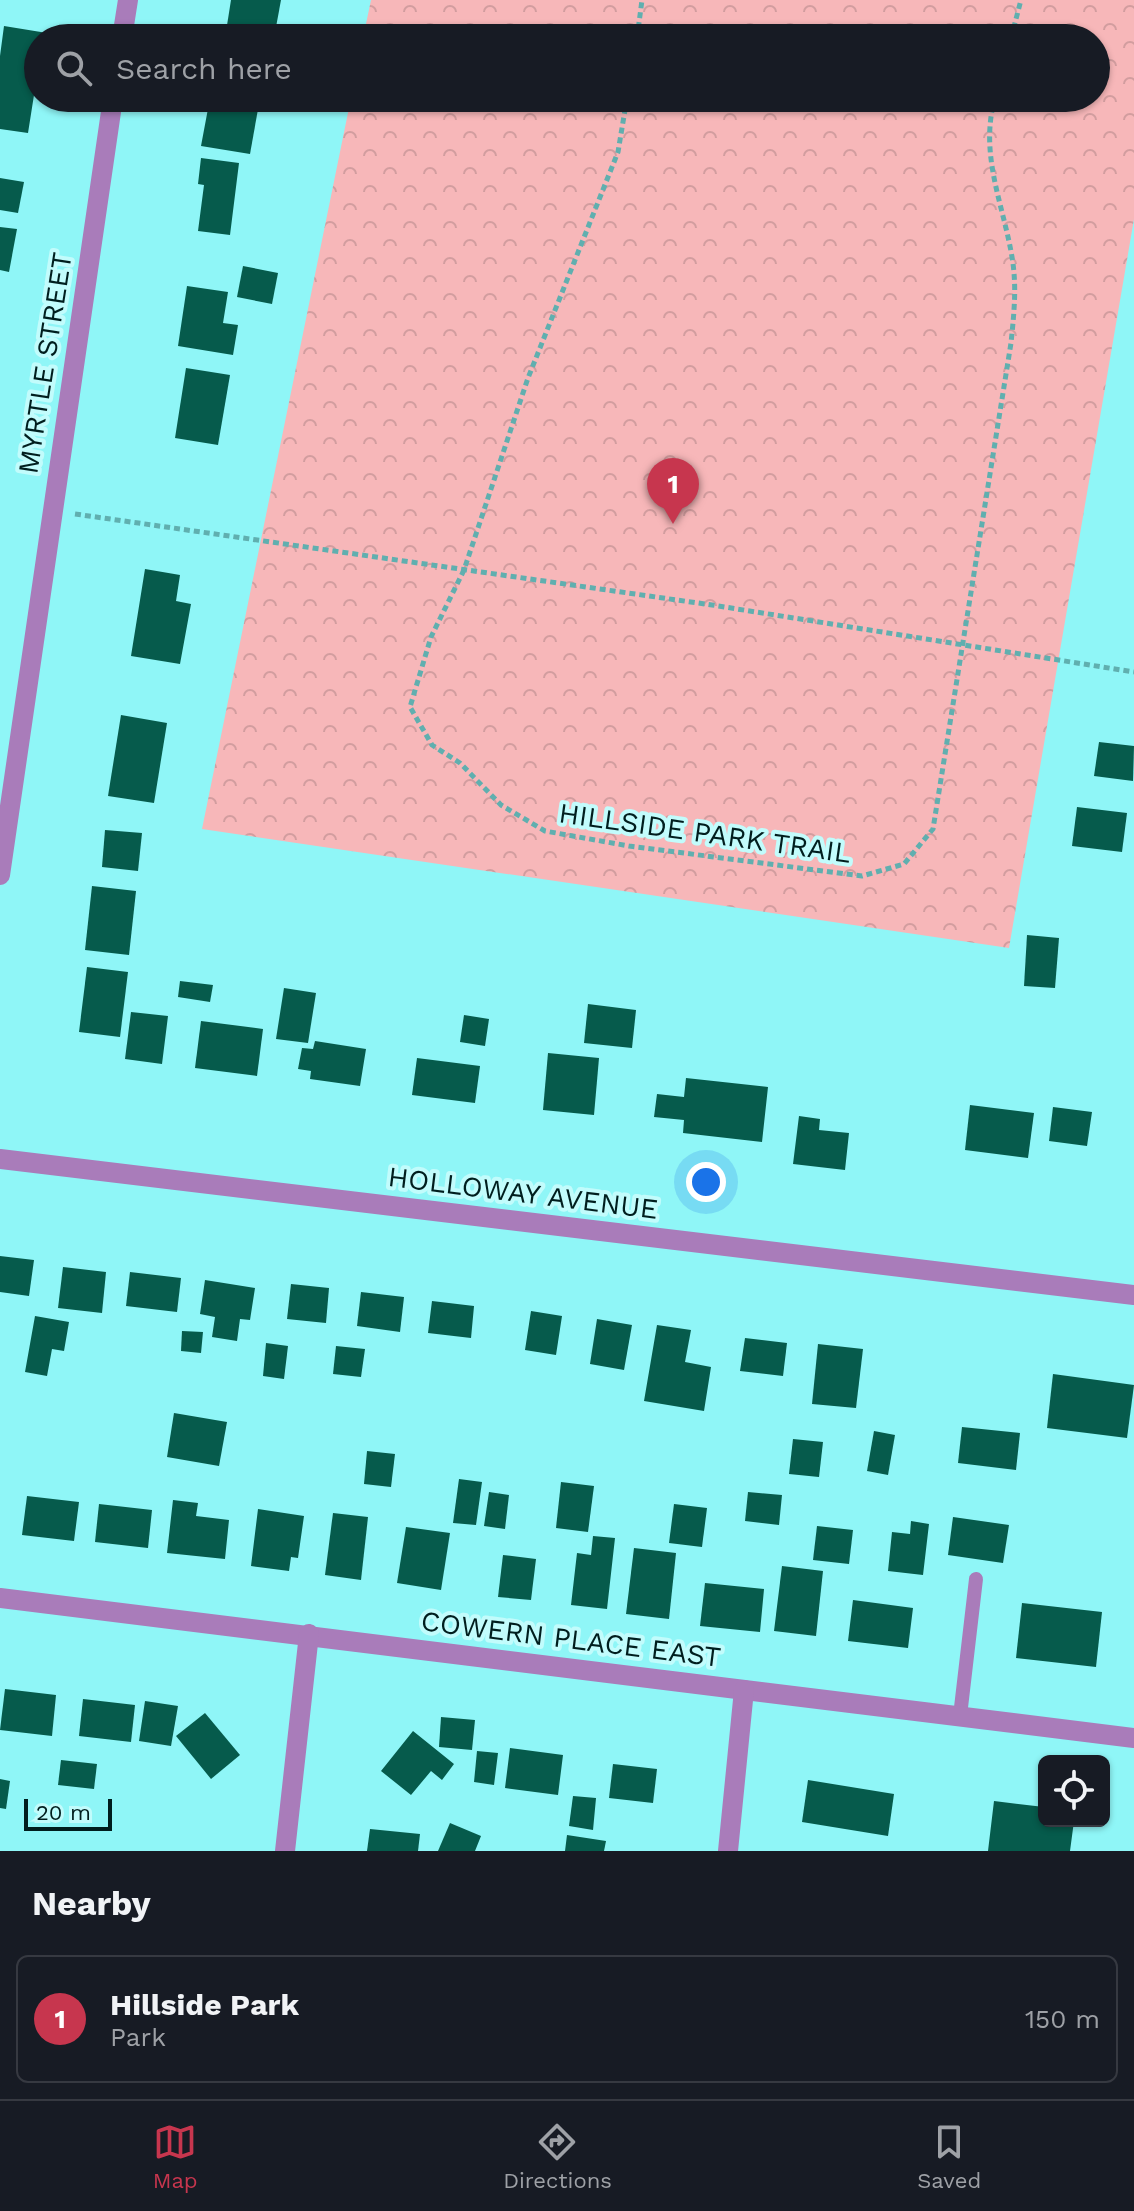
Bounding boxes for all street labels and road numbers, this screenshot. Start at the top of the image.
street label: MYRTLE STREET [11,250,79,476]
street label: HILLSIDE PARK TRAIL [557,796,853,870]
street label: HOLLOWAY AVENUE [386,1160,660,1226]
street label: COWERN PLACE EAST [419,1604,723,1674]

